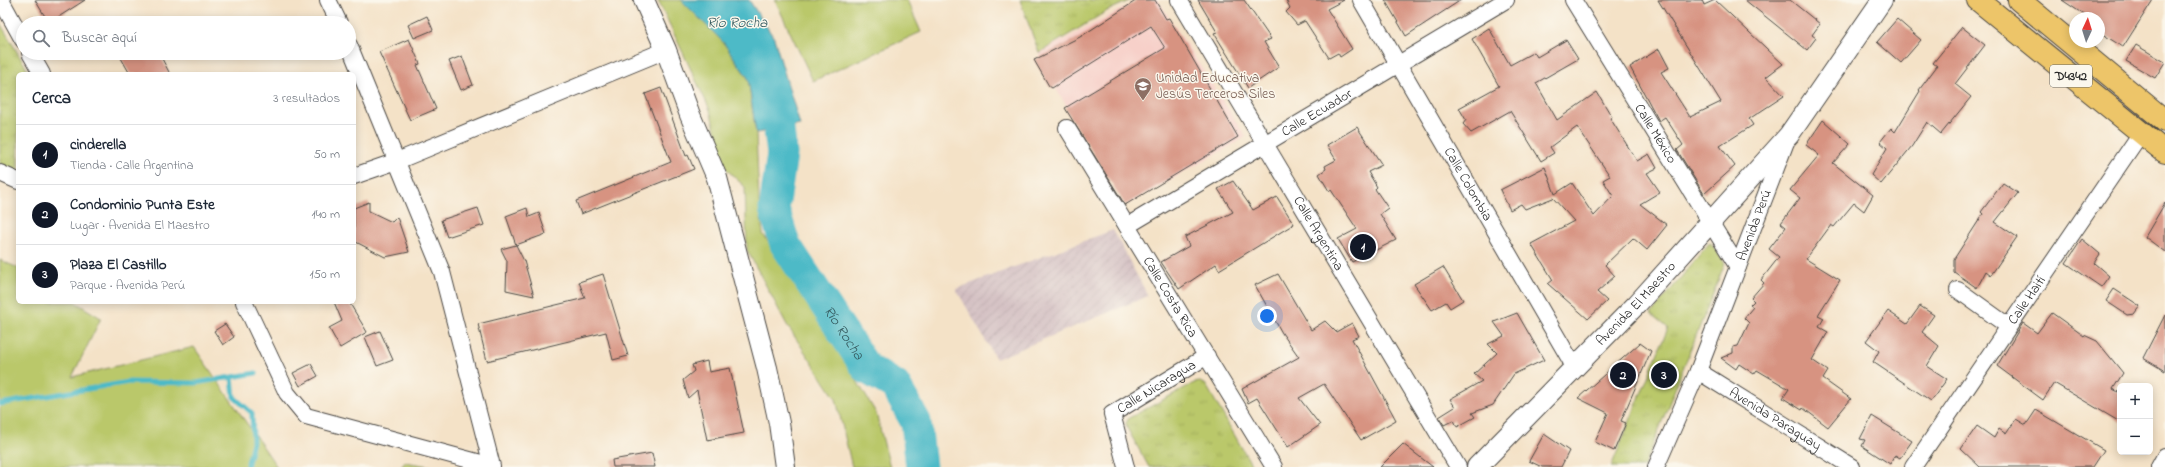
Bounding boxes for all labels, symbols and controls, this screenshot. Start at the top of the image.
water label: Río Rocha [707,12,768,34]
north arrow [2069,12,2105,48]
search box [16,16,356,60]
icon: search [30,27,52,49]
text: Buscar aquí [62,27,137,49]
road number: D4342 [2050,65,2092,87]
place label: Unidad Educativa Jesús Terceros Siles [1156,68,1275,105]
school or university icon: Unidad Educativa Jesús Terceros Siles [1133,76,1153,101]
street label: Calle Ecuador [1277,83,1357,142]
text: Cerca [32,86,71,111]
text: 3 resultados [273,89,340,108]
street label: Calle México [1629,100,1682,168]
text: cinderella [70,134,126,156]
street label: Calle Colombia [1438,143,1498,225]
text: 1 [43,145,47,164]
text: 50 m [314,145,340,164]
text: Tienda · Calle Argentina [70,156,193,175]
street label: Avenida Perú [1731,186,1777,264]
street label: Calle Argentina [1288,192,1349,275]
text: Condominio Punta Este [70,194,215,216]
text: 2 [42,205,48,224]
text: 140 m [312,205,340,224]
text: Lugar · Avenida El Maestro [70,216,210,235]
pin: 1 [1350,232,1376,262]
street label: Calle Costa Rica [1137,252,1203,342]
text: Plaza El Castillo [70,254,166,276]
street label: Avenida El Maestro [1591,257,1681,351]
text: 3 [42,265,48,284]
text: 150 m [309,265,340,284]
street label: Calle Haití [2003,271,2051,329]
text: Parque · Avenida Perú [70,276,185,295]
water label: Río Rocha [818,302,870,365]
your location [1257,306,1277,326]
street label: Calle Nicaragua [1113,355,1200,419]
pin: 2 [1610,360,1636,390]
pin: 3 [1651,360,1677,390]
street label: Avenida Paraguay [1725,382,1826,457]
map controls [2117,383,2153,455]
button: + [2117,383,2153,419]
button: − [2117,419,2153,455]

